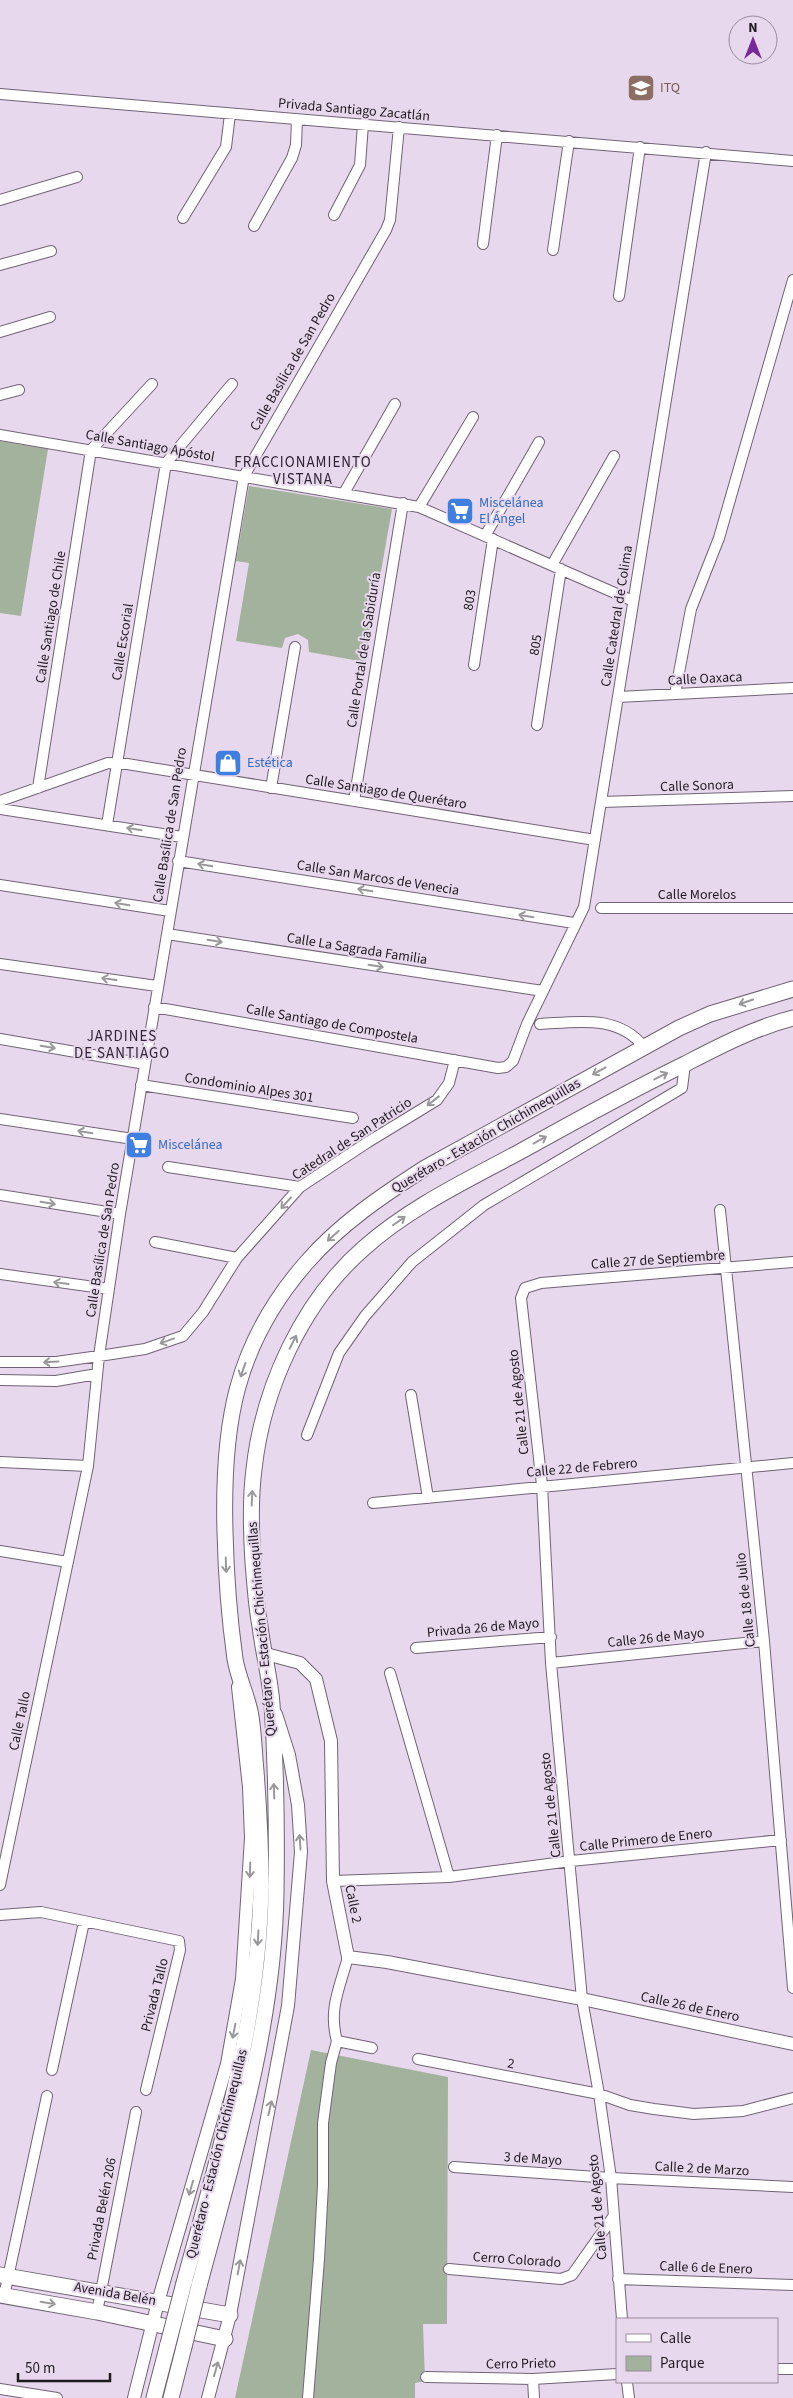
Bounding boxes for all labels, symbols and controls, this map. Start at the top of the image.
north arrow [728,15,778,65]
text: N [748,18,758,38]
school or university icon: ITQ [626,73,656,103]
place label: ITQ [660,78,680,98]
street label: Privada Santiago Zacatlán [277,93,431,127]
street label: Calle Basílica de San Pedro [245,289,341,435]
street label: Calle Santiago Apóstol [84,425,217,467]
district label: FRACCIONAMIENTO VISTANA [234,452,372,490]
place label: Miscelánea El Ángel [479,493,544,529]
supermarket icon: Miscelánea El Ángel [445,496,475,526]
street label: Calle Catedral de Colima [596,544,638,688]
street label: Calle Santiago de Chile [31,549,71,685]
street label: Calle Portal de la Sabiduría [342,571,386,729]
street label: 803 [458,588,482,612]
street label: Calle Escorial [107,602,139,682]
street label: 805 [524,633,548,657]
street label: Calle Oaxaca [667,667,743,691]
street label: Calle Basílica de San Pedro [148,746,192,904]
shop icon: Estética [213,748,243,778]
place label: Estética [247,753,293,773]
street label: Calle Santiago de Querétaro [304,769,468,815]
street label: Calle Sonora [660,775,734,797]
one-way arrow [126,824,142,834]
street label: Calle San Marcos de Venecia [295,855,461,901]
one-way arrow [197,860,213,870]
one-way arrow [358,885,374,895]
street label: Calle Morelos [658,885,736,905]
one-way arrow [114,898,130,908]
one-way arrow [518,910,534,920]
street label: Calle La Sagrada Familia [285,928,429,970]
one-way arrow [207,936,223,946]
one-way arrow [367,961,383,971]
one-way arrow [101,974,117,984]
one-way arrow [739,998,754,1007]
street label: Calle Santiago de Compostela [244,999,420,1049]
district label: JARDINES DE SANTIAGO [74,1026,170,1064]
one-way arrow [40,1043,56,1053]
one-way arrow [592,1066,607,1076]
street label: Condominio Alpes 301 [183,1068,315,1108]
one-way arrow [653,1070,668,1080]
street label: Querétaro - Estación Chichimequillas [388,1073,584,1199]
street label: Catedral de San Patricio [288,1093,416,1185]
one-way arrow [426,1096,440,1106]
one-way arrow [77,1126,93,1136]
supermarket icon: Miscelánea [124,1130,154,1160]
place label: Miscelánea [158,1135,223,1155]
one-way arrow [532,1135,547,1145]
street label: Calle Basílica de San Pedro [81,1161,125,1319]
one-way arrow [280,1196,292,1209]
one-way arrow [40,1198,56,1208]
one-way arrow [392,1216,406,1226]
one-way arrow [326,1230,339,1242]
street label: Calle 27 de Septiembre [590,1245,726,1275]
one-way arrow [53,1277,69,1287]
one-way arrow [289,1335,298,1350]
one-way arrow [160,1337,175,1346]
street label: Calle 21 de Agosto [504,1348,534,1456]
one-way arrow [43,1358,59,1367]
one-way arrow [238,1361,247,1377]
street label: Calle 22 de Febrero [526,1453,638,1483]
one-way arrow [248,1490,257,1506]
street label: Querétaro - Estación Chichimequillas [243,1521,281,1737]
street label: Calle 18 de Julio [731,1552,761,1648]
one-way arrow [221,1556,231,1573]
street label: Privada 26 de Mayo [426,1613,540,1643]
street label: Calle 26 de Mayo [606,1623,706,1653]
street label: Calle Tallo [4,1689,36,1753]
street label: Calle 21 de Agosto [536,1751,566,1859]
one-way arrow [270,1783,279,1799]
street label: Calle Primero de Enero [579,1823,713,1857]
one-way arrow [296,1835,305,1851]
one-way arrow [245,1861,254,1877]
street label: Calle 2 [339,1883,367,1925]
one-way arrow [253,1930,262,1946]
street label: Privada Tallo [136,1956,174,2034]
street label: Calle 26 de Enero [639,1987,741,2027]
one-way arrow [229,2023,238,2039]
street label: Querétaro - Estación Chichimequillas [181,2047,253,2261]
street label: 2 [506,2054,516,2074]
one-way arrow [266,2100,275,2116]
street label: 3 de Mayo [503,2147,563,2171]
street label: Calle 21 de Agosto [583,2153,613,2261]
street label: Privada Belén 206 [82,2156,122,2262]
street label: Calle 2 de Marzo [654,2157,750,2181]
one-way arrow [186,2180,196,2196]
street label: Cerro Colorado [472,2247,562,2273]
street label: Calle 6 de Enero [659,2256,753,2280]
one-way arrow [234,2259,244,2275]
street label: Avenida Belén [72,2277,158,2311]
one-way arrow [40,2299,56,2309]
legend [616,2318,778,2383]
text: Calle [660,2328,691,2349]
scale bar [18,2350,110,2382]
street label: Cerro Prieto [486,2353,556,2375]
text: Parque [660,2353,704,2374]
text: 50 m [25,2358,55,2379]
one-way arrow [212,2361,222,2377]

